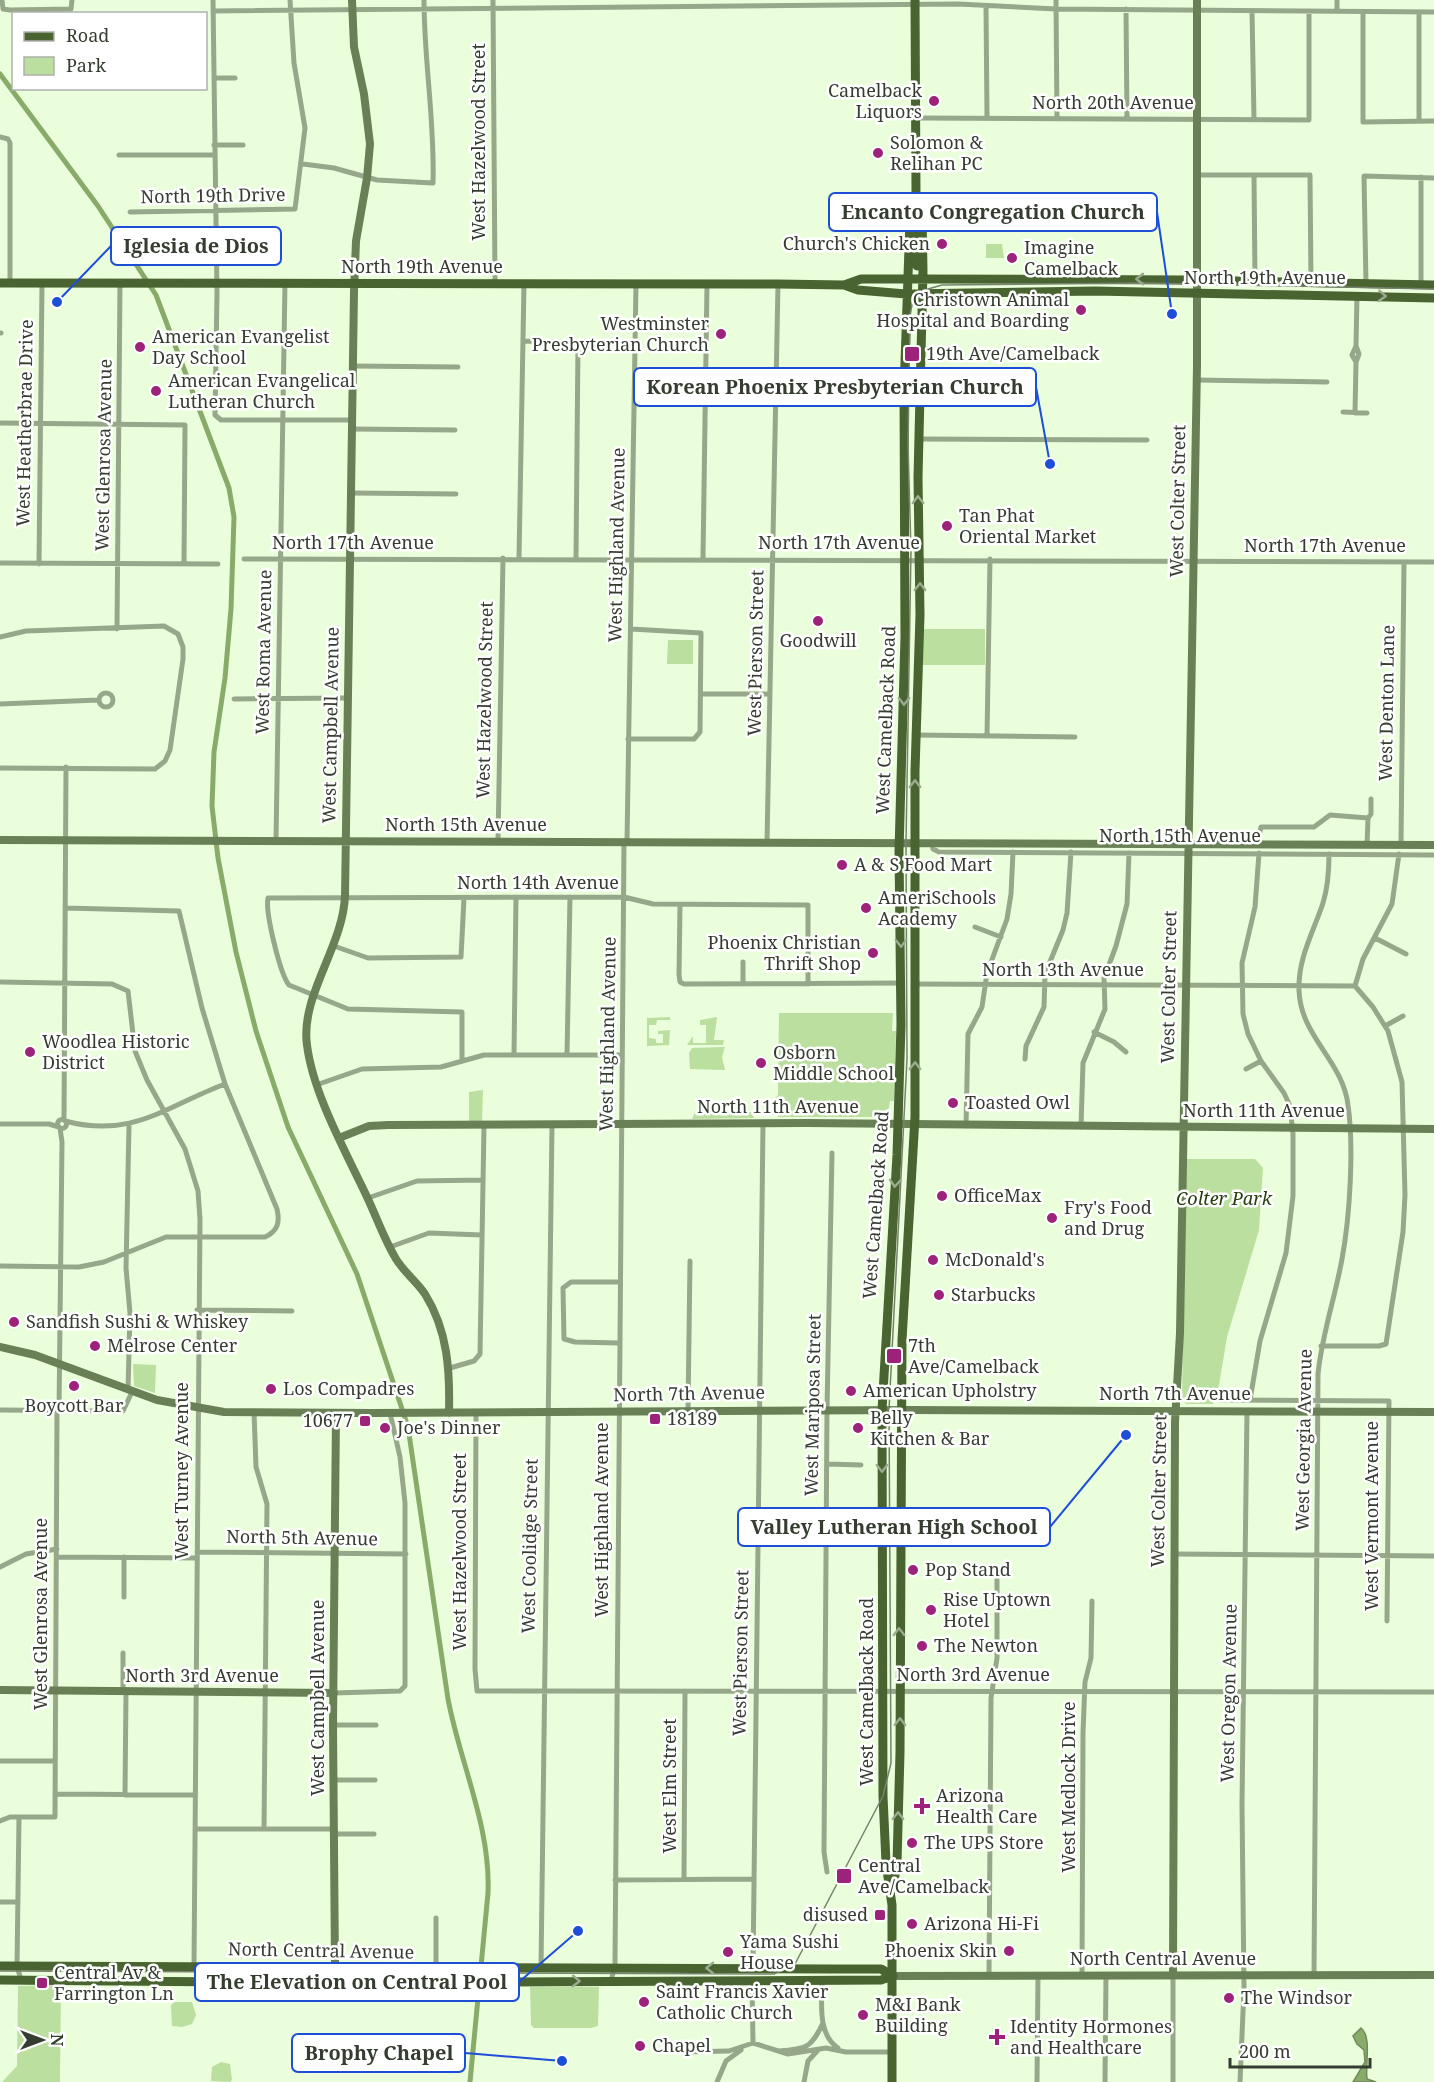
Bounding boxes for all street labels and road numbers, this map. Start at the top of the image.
street label: West Hazelwood Street [466,43,490,241]
street label: North 20th Avenue [1032,90,1194,114]
street label: North 19th Drive [140,182,286,208]
street label: North 19th Avenue [341,254,503,278]
street label: North 19th Avenue [1184,265,1346,289]
street label: West Heatherbrae Drive [10,319,38,527]
street label: West Glenrosa Avenue [89,359,117,551]
street label: West Colter Street [1164,424,1190,578]
street label: West Highland Avenue [602,447,630,643]
street label: North 17th Avenue [272,530,434,554]
street label: North 17th Avenue [758,530,920,554]
street label: North 17th Avenue [1244,533,1406,557]
street label: West Roma Avenue [250,569,276,735]
street label: West Pierson Street [742,570,768,736]
street label: West Hazelwood Street [470,601,498,799]
street label: West Camelback Road [870,625,900,815]
street label: West Denton Lane [1373,625,1399,781]
street label: West Campbell Avenue [316,626,344,823]
street label: North 15th Avenue [385,812,547,836]
street label: North 15th Avenue [1099,823,1261,847]
street label: North 14th Avenue [457,870,619,894]
street label: West Colter Street [1155,910,1181,1064]
street label: West Highland Avenue [593,936,621,1132]
street label: North 13th Avenue [982,957,1144,981]
street label: North 11th Avenue [697,1094,859,1118]
street label: North 11th Avenue [1183,1098,1345,1122]
street label: West Camelback Road [856,1110,894,1300]
street label: West Mariposa Street [798,1314,826,1496]
street label: West Georgia Avenue [1289,1349,1317,1531]
street label: North 7th Avenue [613,1380,765,1406]
street label: North 7th Avenue [1099,1381,1251,1405]
street label: West Turney Avenue [169,1382,193,1560]
street label: West Colter Street [1145,1414,1171,1568]
street label: West Vermont Avenue [1359,1421,1383,1611]
street label: West Highland Avenue [589,1422,613,1618]
street label: West Hazelwood Street [447,1453,471,1651]
street label: West Coolidge Street [515,1458,543,1634]
street label: West Glenrosa Avenue [28,1518,52,1710]
street label: North 5th Avenue [226,1524,378,1550]
street label: West Pierson Street [727,1570,753,1736]
street label: West Camelback Road [854,1598,878,1786]
street label: West Campbell Avenue [305,1600,329,1796]
street label: West Oregon Avenue [1214,1603,1242,1783]
street label: North 3rd Avenue [896,1662,1050,1686]
street label: North 3rd Avenue [125,1663,279,1687]
street label: West Medlock Drive [1056,1701,1080,1873]
street label: West Elm Street [657,1718,681,1854]
street label: North Central Avenue [228,1936,414,1964]
street label: North Central Avenue [1070,1946,1256,1970]

